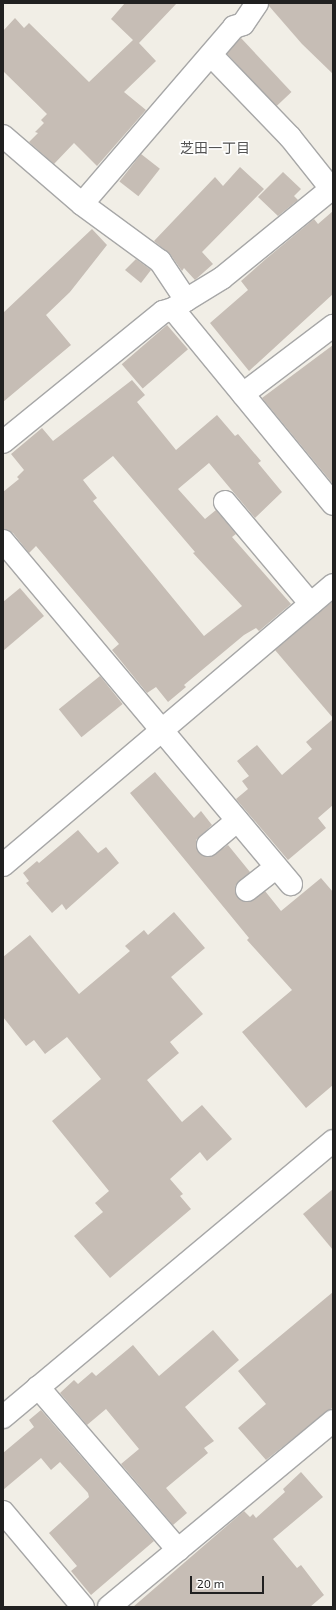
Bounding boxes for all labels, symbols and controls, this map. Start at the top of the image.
district label: 芝田一丁目 [180,140,250,156]
scale bar [192,1568,266,1594]
text: 20 m [197,1576,224,1590]

